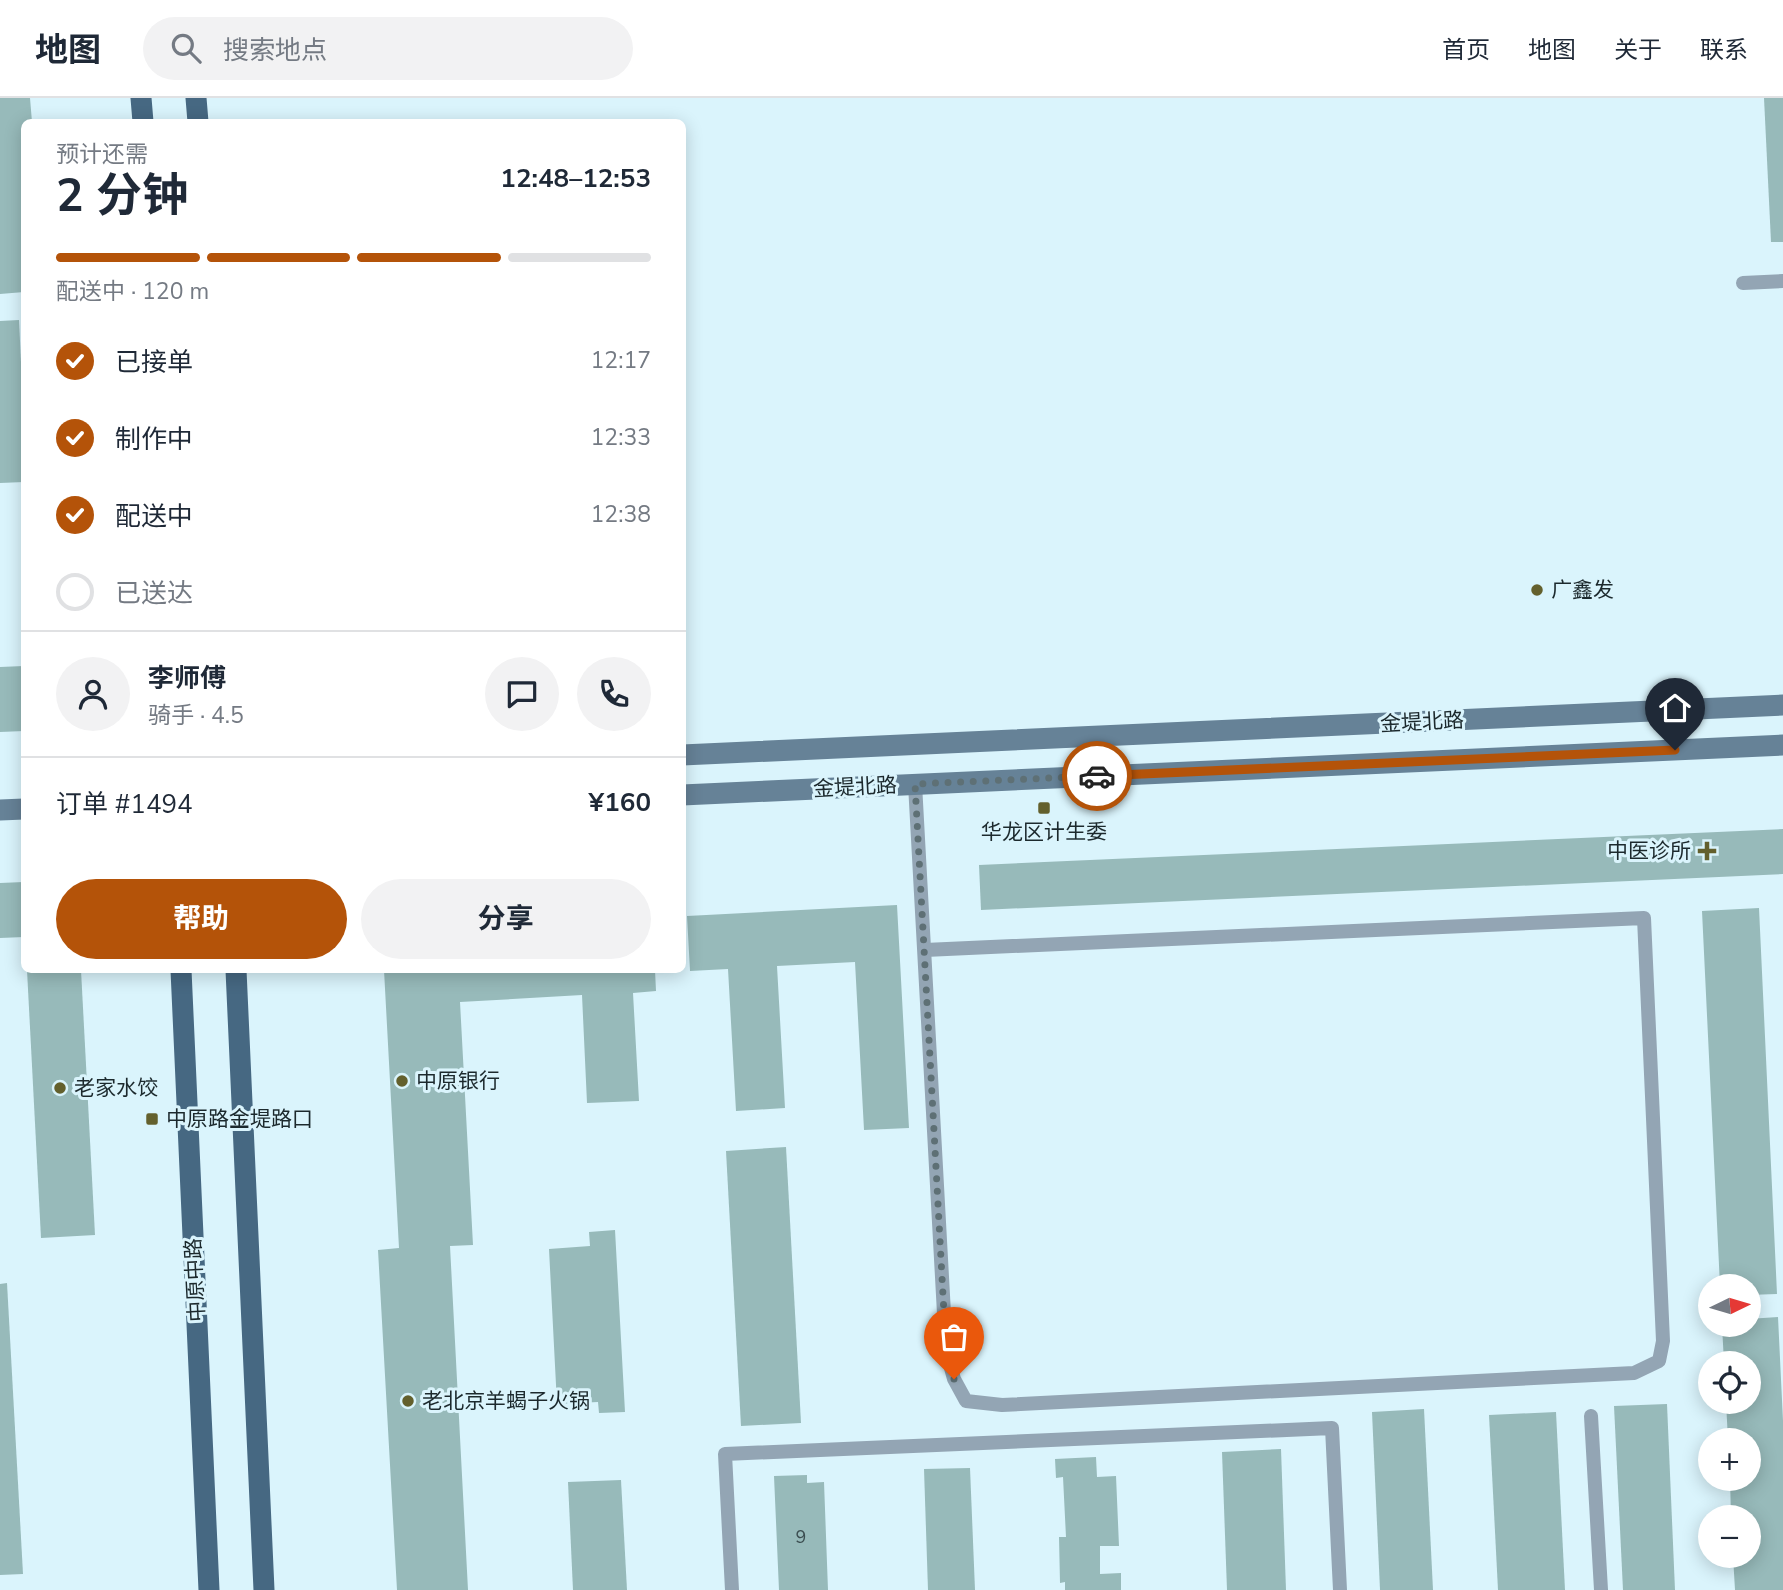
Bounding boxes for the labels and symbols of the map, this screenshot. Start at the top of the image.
place label: 广鑫发 [1551,576,1614,604]
marker: 广鑫发 [1529,582,1545,598]
pin [1645,678,1705,750]
street label: 金堤北路 [1379,706,1465,738]
courier [1062,741,1132,811]
street label: 金堤北路 [812,771,898,803]
marker: 华龙区计生委 [1036,800,1052,816]
place label: 华龙区计生委 [981,818,1107,846]
place label: 中医诊所 [1607,837,1691,865]
marker: 中医诊所 [1697,841,1717,861]
place label: 中原银行 [416,1067,500,1095]
marker: 中原银行 [394,1073,410,1089]
place label: 老家水饺 [74,1074,158,1102]
marker: 老家水饺 [52,1080,68,1096]
place label: 中原路金堤路口 [166,1105,313,1133]
marker: 中原路金堤路口 [144,1111,160,1127]
street label: 中原中路 [179,1237,211,1323]
north arrow [1698,1274,1760,1337]
pin [924,1307,984,1379]
place label: 老北京羊蝎子火锅 [422,1387,590,1415]
marker: 老北京羊蝎子火锅 [400,1393,416,1409]
house number: 9 [796,1525,806,1549]

